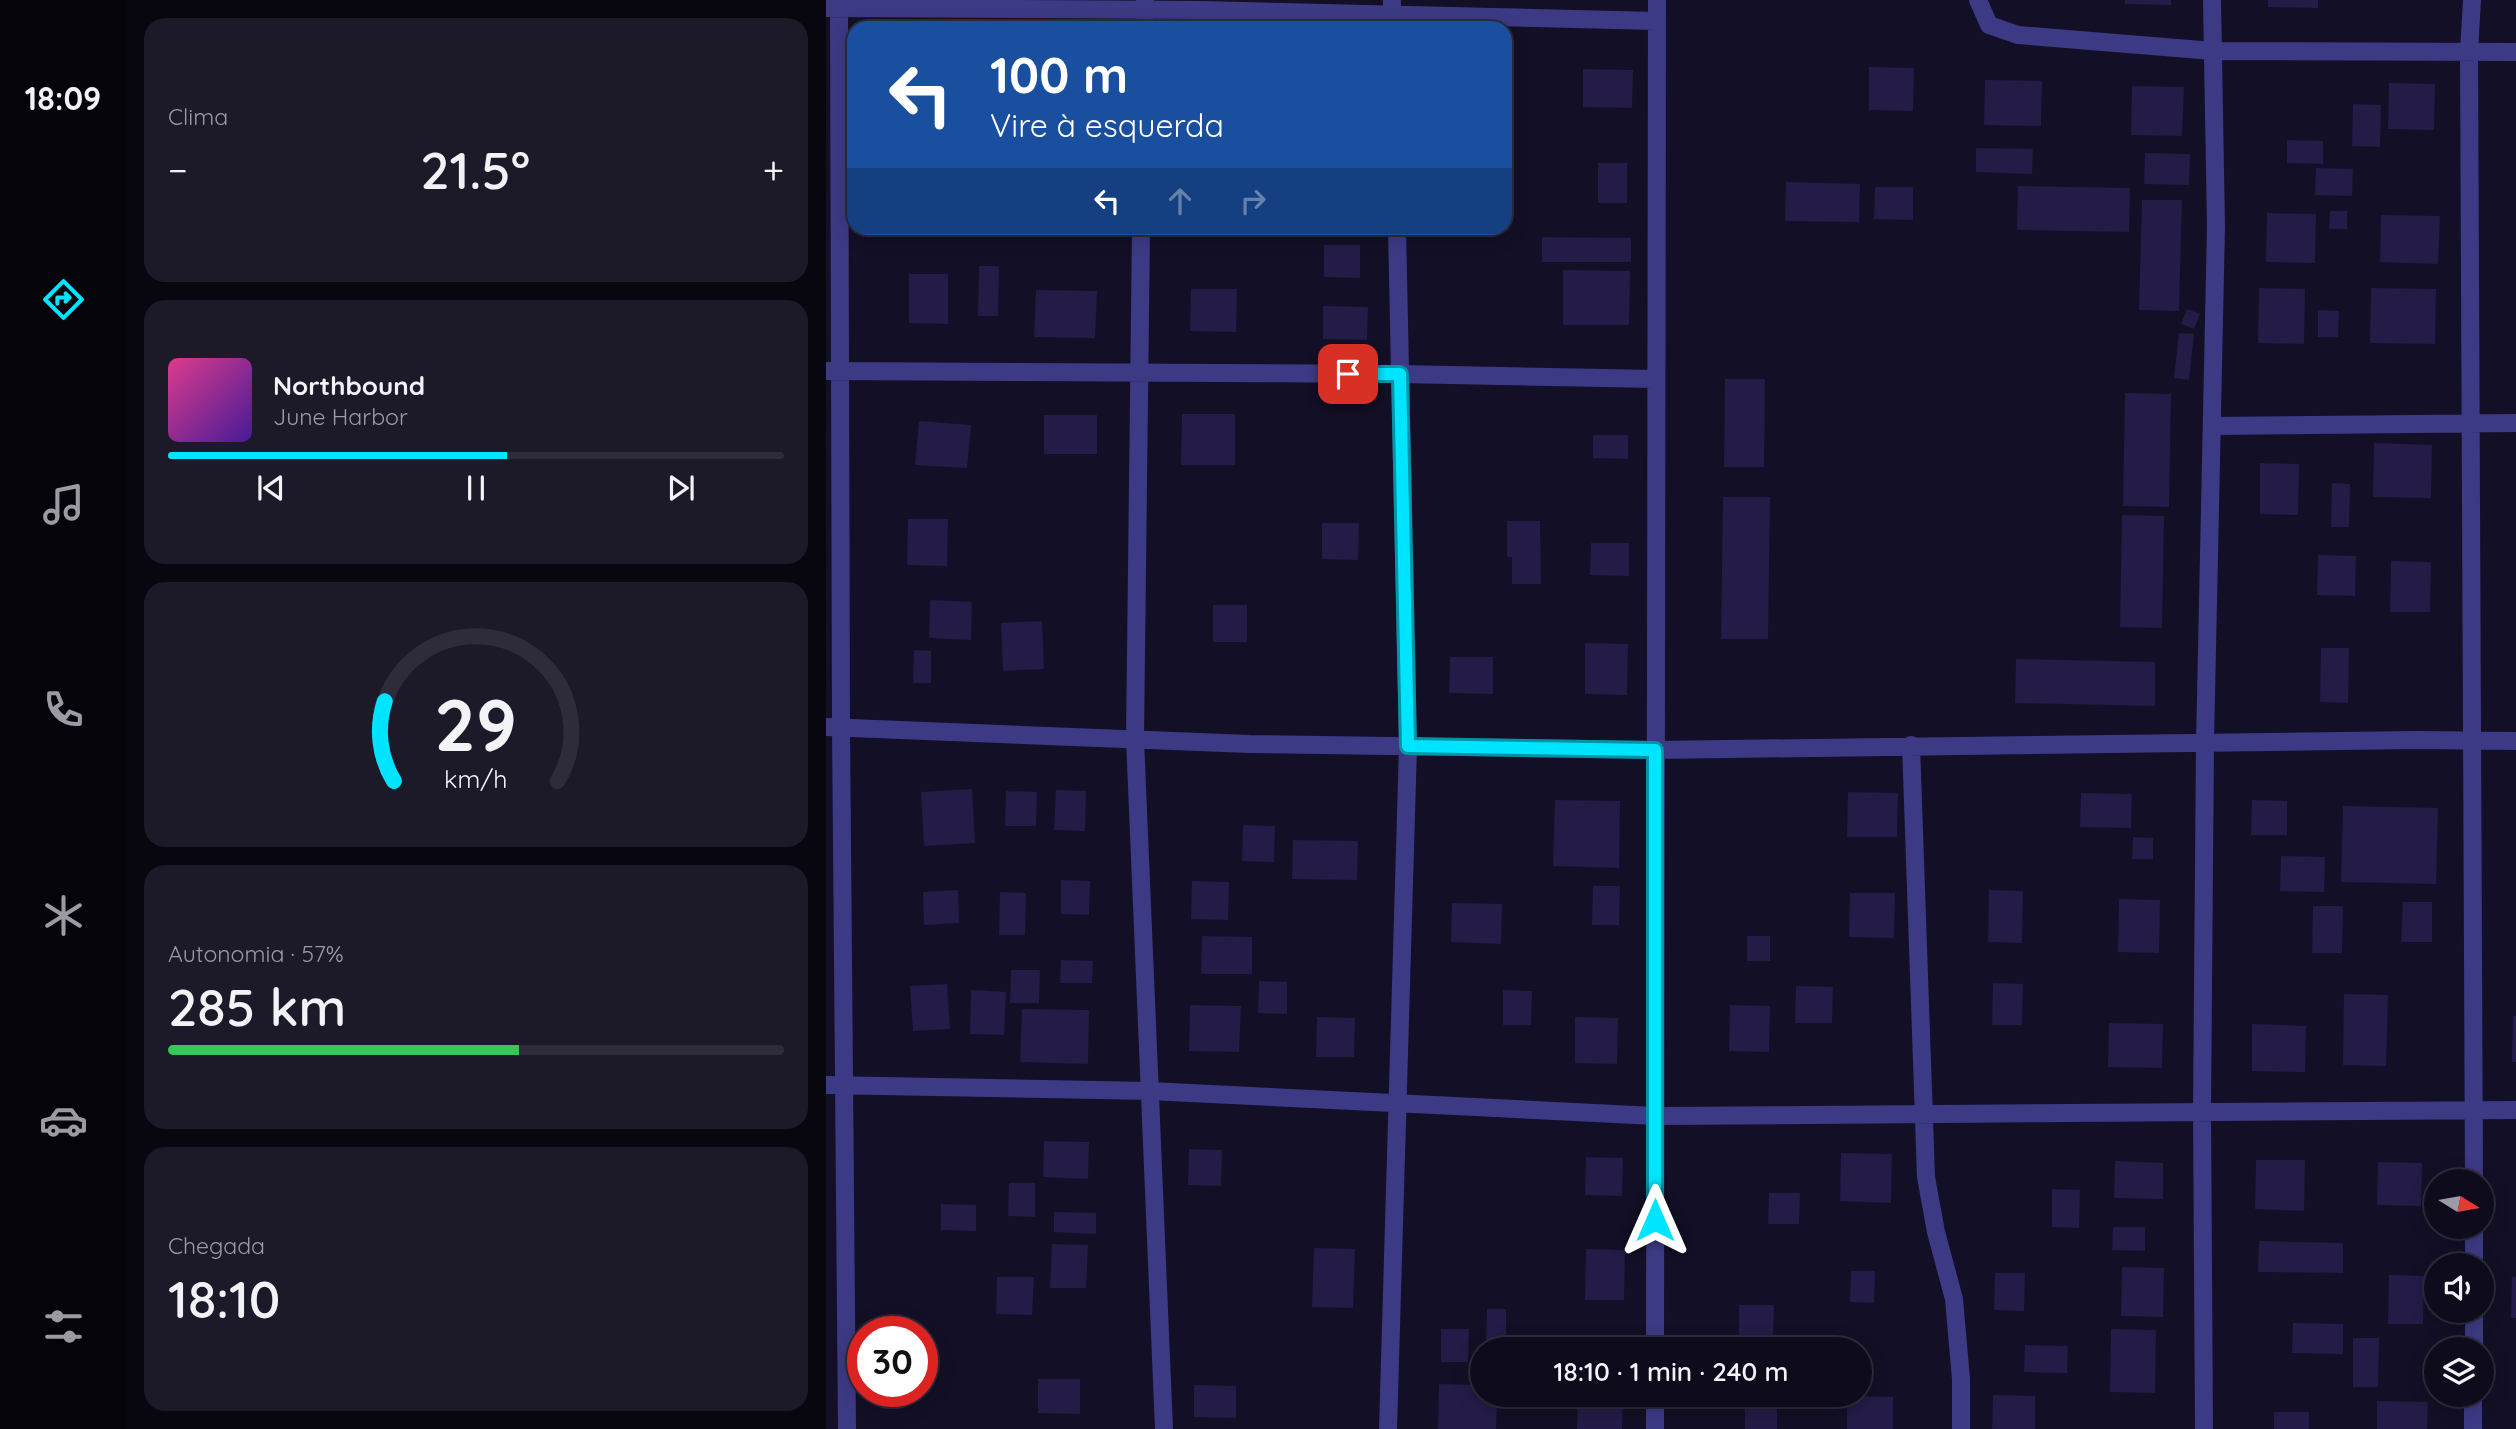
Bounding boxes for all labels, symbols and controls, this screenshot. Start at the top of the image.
text: 100 m [990,44,1128,105]
icon: left [875,49,966,140]
text: 18:09 [25,78,101,118]
text: Clima [168,102,228,131]
text: Vire à esquerda [990,105,1224,145]
text: 21.5° [420,137,530,202]
text: − [168,146,188,194]
text: + [763,146,784,194]
icon: left [1088,182,1126,220]
icon: ahead [1161,182,1199,220]
icon: right [1234,182,1272,220]
icon: directions [39,275,88,324]
pin [1318,344,1378,404]
icon: arrive [1329,355,1367,393]
text: Northbound [273,369,425,402]
text: June Harbor [273,402,408,431]
icon: previous [252,469,290,507]
icon: pause [457,469,495,507]
icon: next [662,469,700,507]
icon: music [39,480,88,529]
text: 29 [435,678,517,769]
icon: phone [39,685,88,734]
text: km/h [444,762,508,793]
icon: climate [39,891,88,940]
text: Autonomia · 57% [168,939,344,968]
text: 285 km [168,974,346,1039]
icon: car [39,1096,88,1145]
north arrow [2424,1169,2494,1239]
map controls [2424,1169,2494,1407]
position arrow [1618,1183,1692,1257]
text: Chegada [168,1231,265,1260]
button: sound [2424,1253,2494,1323]
text: 18:10 [168,1266,280,1331]
icon: filters [39,1302,88,1351]
speed limit sign: 30 [847,1316,938,1407]
button: layers [2424,1337,2494,1407]
text: 18:10 · 1 min · 240 m [1554,1355,1788,1388]

